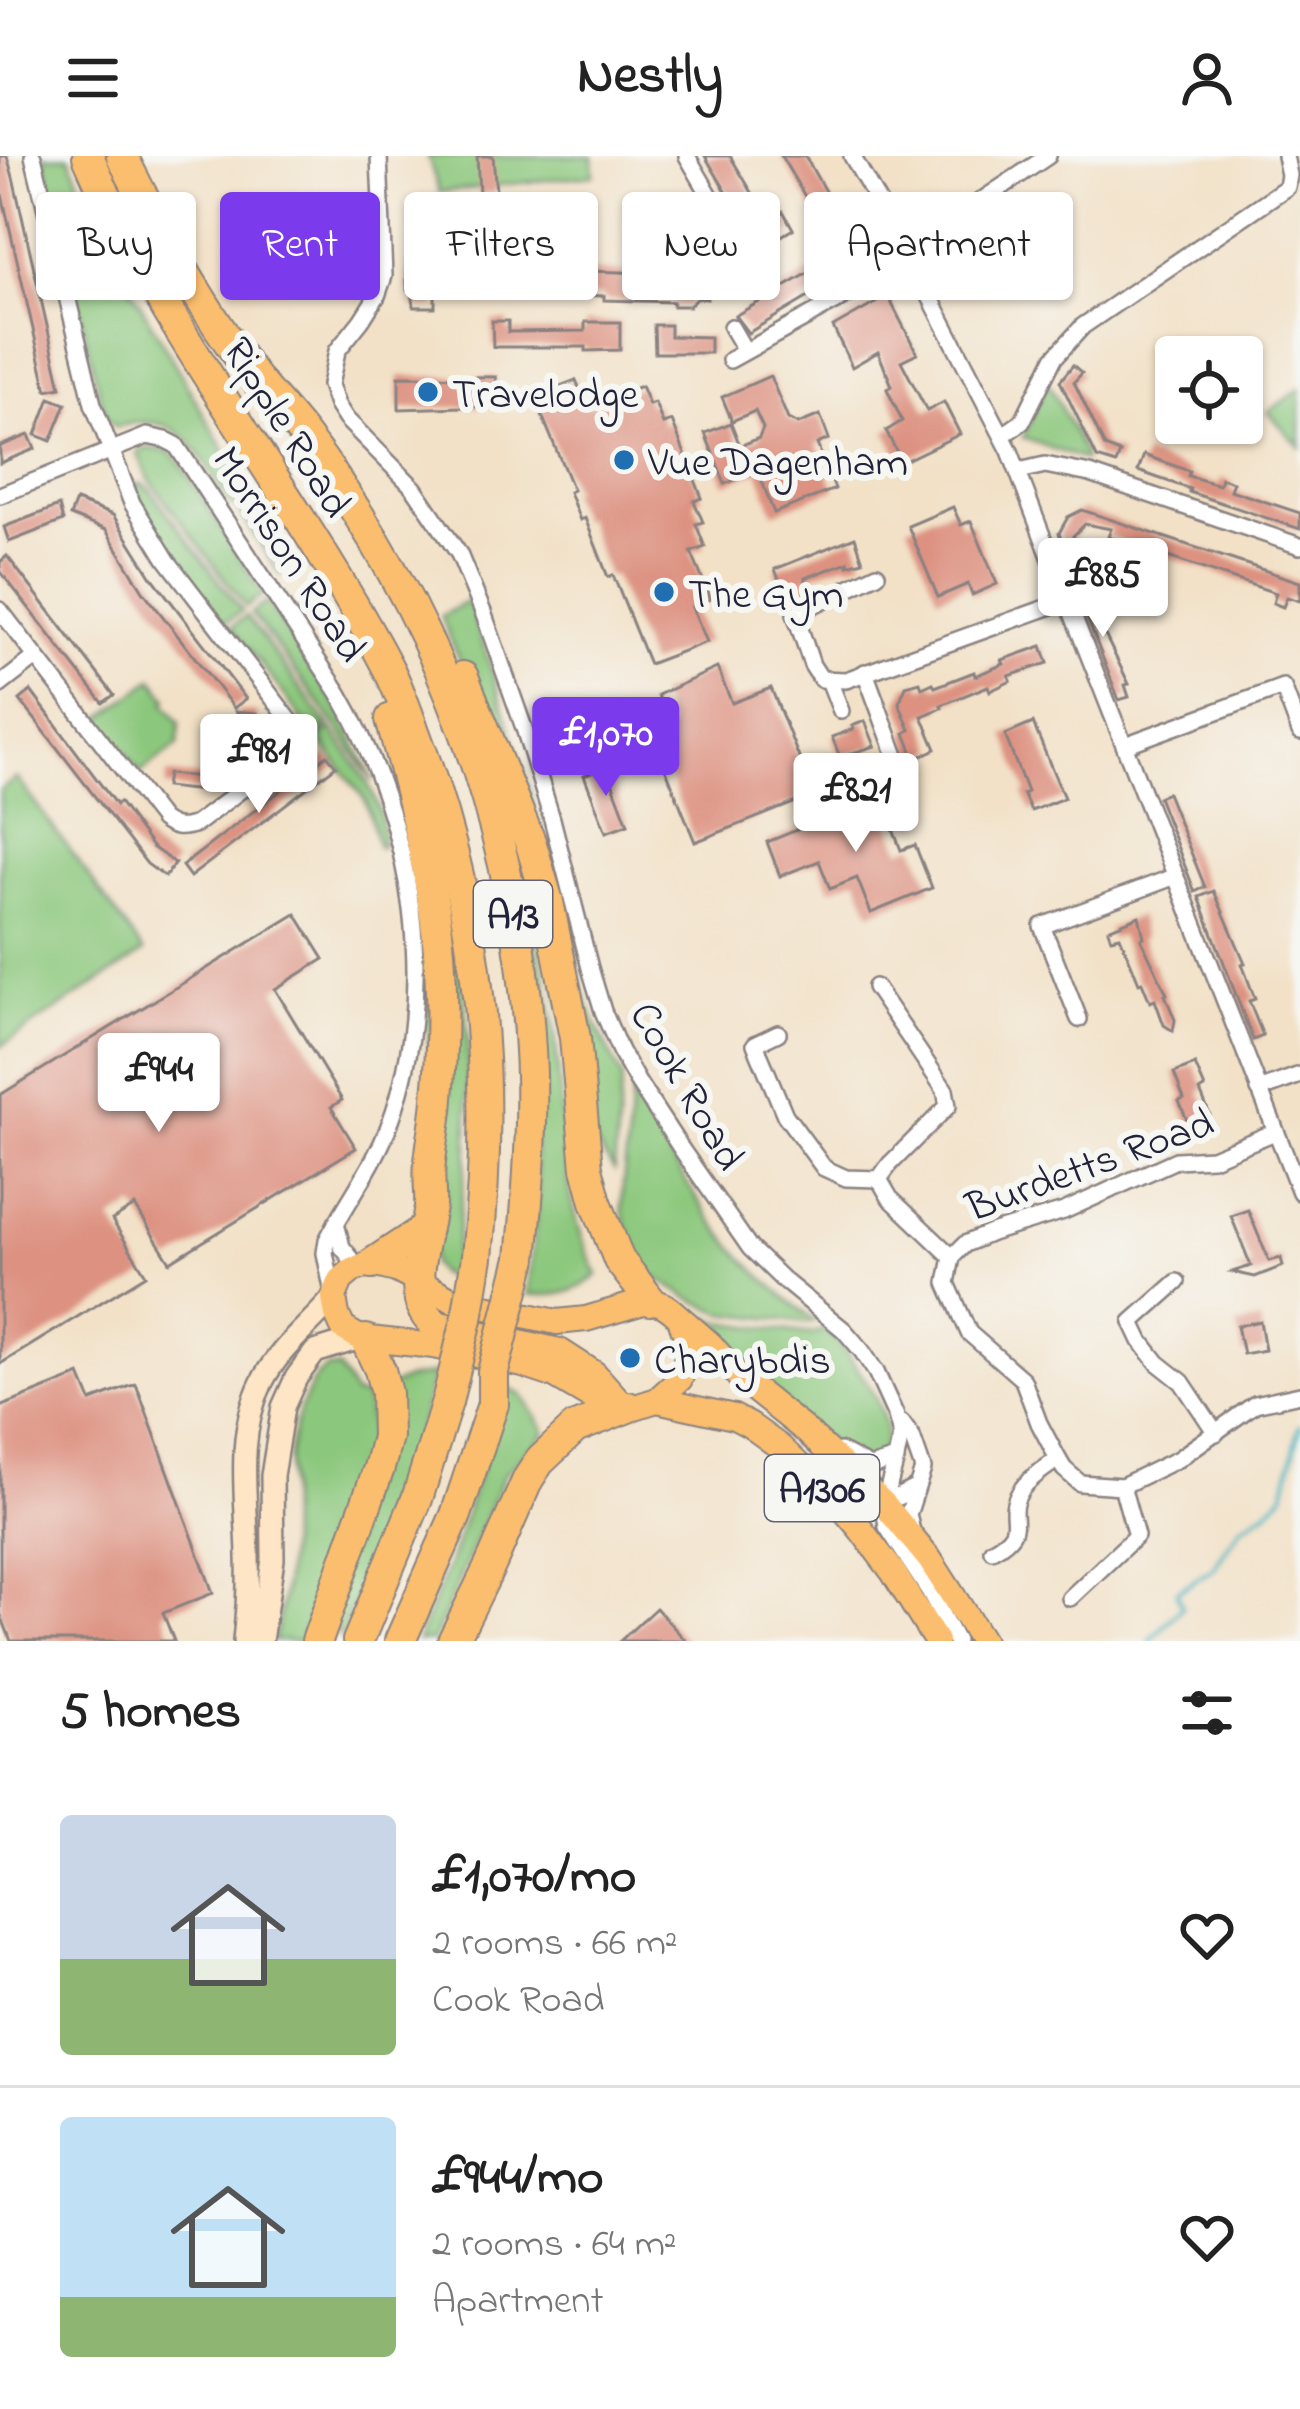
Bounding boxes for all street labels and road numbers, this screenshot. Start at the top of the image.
street label: Ripple Road [206,326,365,531]
street label: Morrison Road [194,435,380,676]
road number: A13 [474,881,552,947]
street label: Cook Road [612,992,758,1183]
street label: Burdetts Road [957,1094,1223,1241]
road number: A1306 [765,1455,879,1521]

